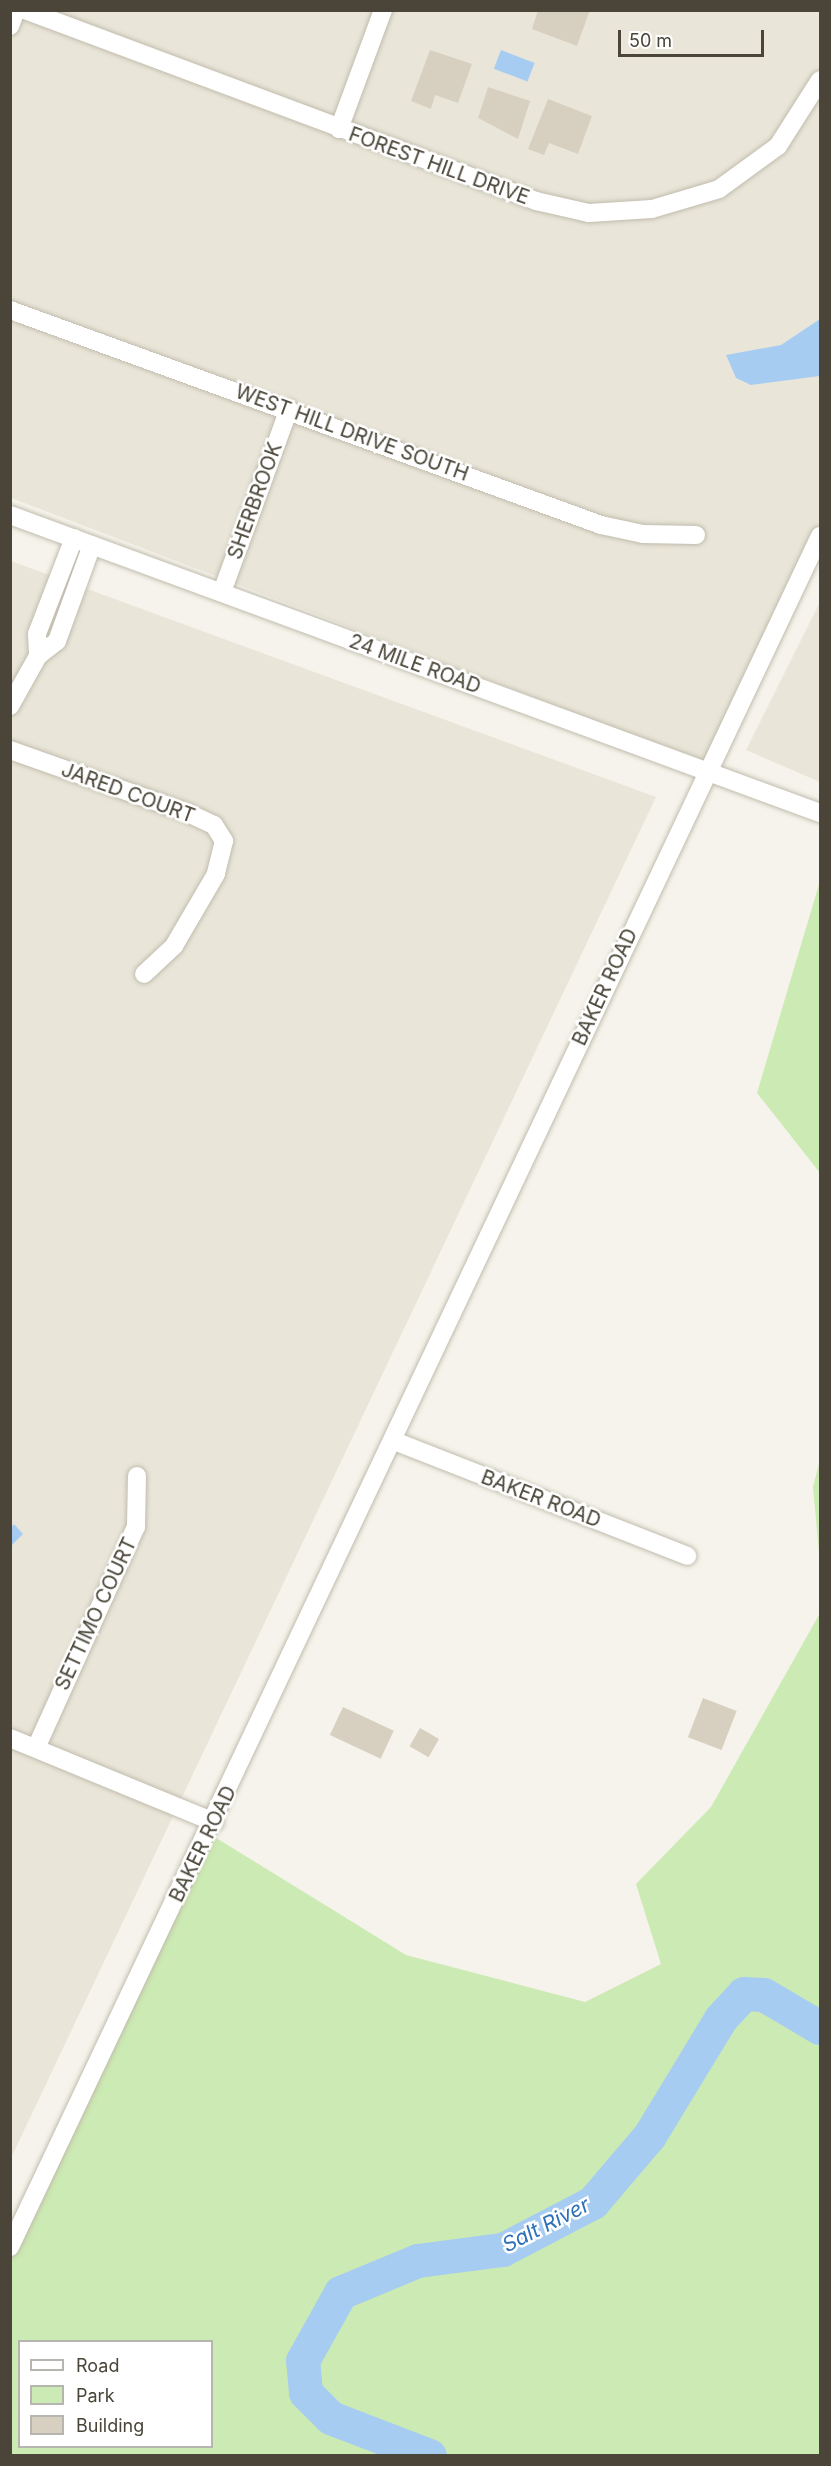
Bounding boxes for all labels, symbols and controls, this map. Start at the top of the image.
scale bar [621,18,766,56]
text: 50 m [629,30,672,51]
street label: FOREST HILL DRIVE [345,122,533,210]
street label: WEST HILL DRIVE SOUTH [232,380,472,486]
street label: SHERBROOK [223,439,287,563]
street label: 24 MILE ROAD [346,629,484,699]
street label: JARED COURT [58,758,198,828]
street label: BAKER ROAD [567,925,643,1049]
street label: BAKER ROAD [478,1465,604,1533]
street label: SETTIMO COURT [50,1534,142,1694]
street label: BAKER ROAD [164,1782,242,1906]
water label: Salt River [498,2192,594,2258]
legend [18,2340,213,2448]
text: Road [76,2355,119,2376]
text: Park [76,2385,115,2406]
text: Building [76,2415,144,2436]

